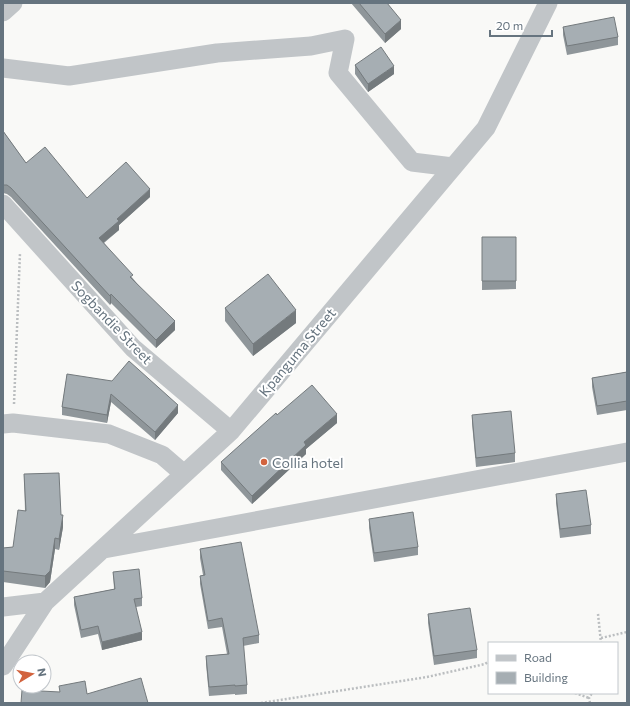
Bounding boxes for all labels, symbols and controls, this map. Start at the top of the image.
scale bar [490,12,552,38]
text: 20 m [496,18,523,32]
street label: Sogbandie Street [68,277,156,367]
street label: Kpanguma Street [255,304,339,400]
place label: Collia hotel [272,454,344,471]
marker: Collia hotel [259,457,269,467]
legend [488,642,618,694]
text: Road [524,650,552,664]
north arrow [12,654,52,694]
text: N [35,667,49,677]
text: Building [524,670,568,684]

